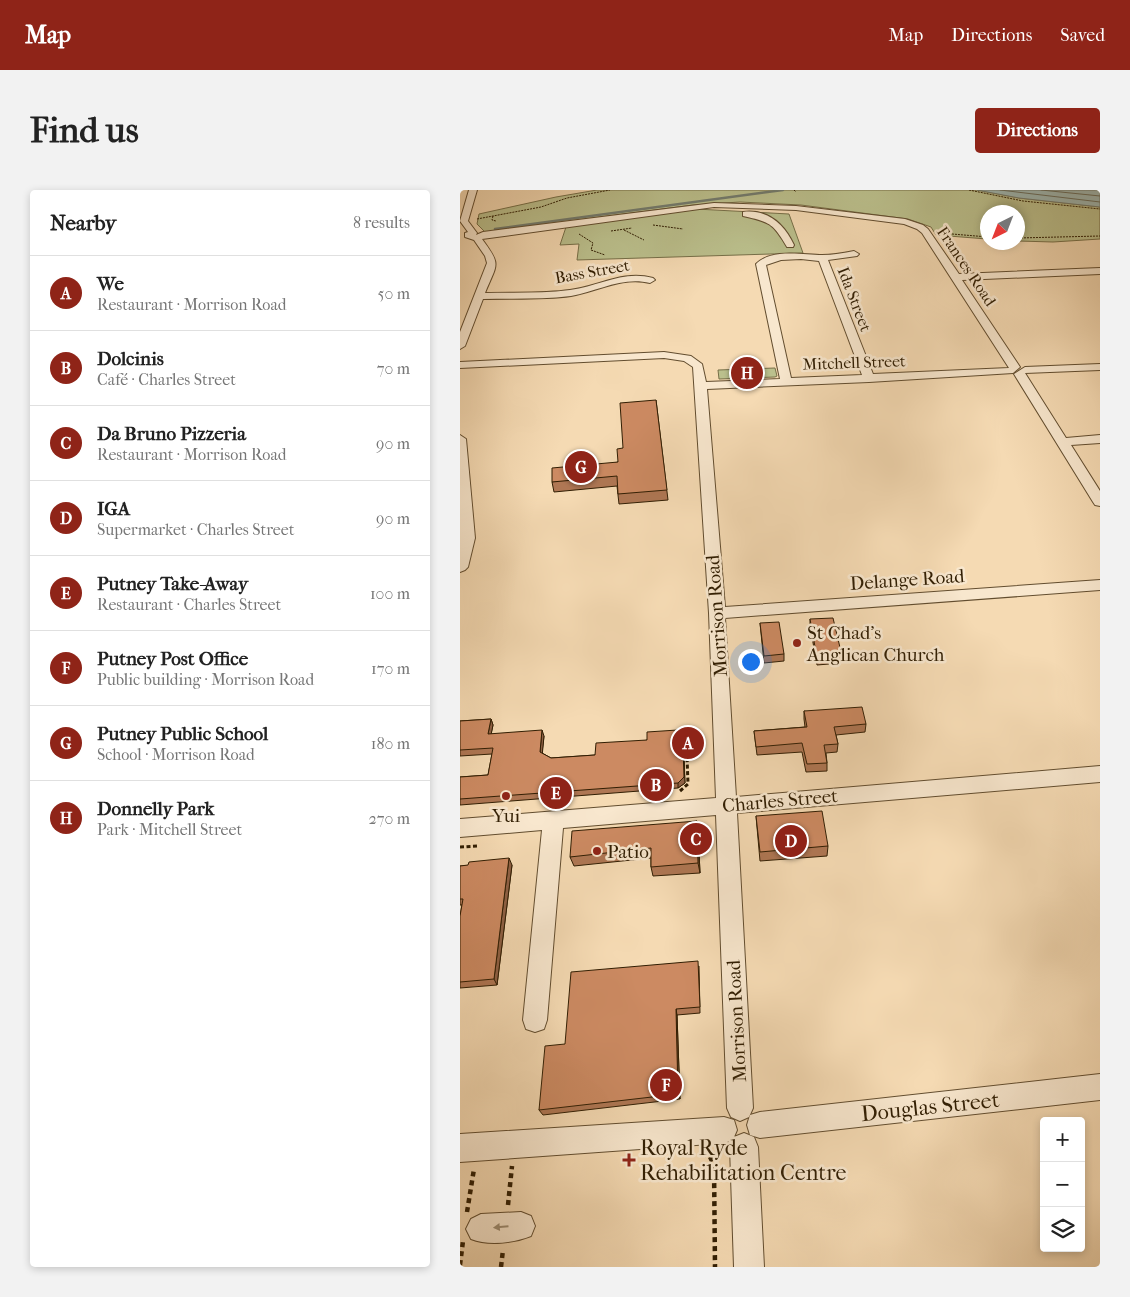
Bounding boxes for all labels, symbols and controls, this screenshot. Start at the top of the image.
text: Map [25,21,71,49]
text: Map [889,25,923,46]
text: Directions [951,25,1032,46]
text: Saved [1060,25,1105,46]
button: Directions [975,108,1100,153]
text: Find us [30,110,139,151]
north arrow [980,205,1025,250]
text: Nearby [50,211,116,235]
text: 8 results [353,213,410,232]
street label: Frances Road [933,223,1000,310]
street label: Bass Street [553,256,631,287]
street label: Ida Street [834,264,876,335]
text: We [97,273,124,295]
text: A [61,284,71,303]
text: 50 m [378,284,410,303]
text: Restaurant · Morrison Road [97,295,287,314]
text: Dolcinis [97,348,164,370]
street label: Mitchell Street [802,351,906,374]
pin: H [731,354,763,392]
text: B [61,359,71,378]
text: 70 m [377,359,410,378]
text: Café · Charles Street [97,370,236,389]
text: Da Bruno Pizzeria [97,423,246,445]
text: C [61,434,71,453]
text: 90 m [376,434,410,453]
text: Restaurant · Morrison Road [97,445,287,464]
pin: G [565,448,597,486]
text: IGA [97,498,130,520]
text: D [60,509,72,528]
text: 90 m [376,509,410,528]
text: Supermarket · Charles Street [97,520,294,539]
street label: Morrison Road [702,553,732,678]
street label: Delange Road [849,565,966,595]
text: Putney Take-Away [97,573,248,595]
text: E [61,584,71,603]
text: 100 m [370,584,410,603]
text: Restaurant · Charles Street [97,595,281,614]
place label: St Chad's Anglican Church [806,622,945,666]
marker: St Chad's Anglican Church [791,637,803,649]
text: Putney Post Office [97,648,248,670]
your location [738,649,764,675]
text: F [62,659,70,678]
text: 170 m [371,659,410,678]
text: Public building · Morrison Road [97,670,314,689]
text: Putney Public School [97,723,268,745]
pin: A [672,724,704,762]
text: G [60,734,72,753]
text: 180 m [371,734,410,753]
text: School · Morrison Road [97,745,255,764]
pin: B [640,766,672,804]
pin: E [540,774,572,812]
street label: Charles Street [721,785,839,817]
marker: Yui [500,790,512,802]
text: Donnelly Park [97,798,214,820]
place label: Yui [491,805,520,827]
text: H [60,809,72,828]
text: 270 m [369,809,410,828]
text: Park · Mitchell Street [97,820,242,839]
pin: C [680,820,712,858]
pin: D [775,822,807,860]
place label: Patio [607,841,649,863]
marker: Patio [591,845,603,857]
street label: Morrison Road [723,959,751,1083]
pin: F [650,1066,682,1104]
street label: Douglas Street [860,1087,1001,1127]
map controls [1040,1117,1085,1252]
button: + [1040,1117,1085,1162]
place label: Royal Ryde Rehabilitation Centre [640,1135,846,1186]
marker: Royal Ryde Rehabilitation Centre [622,1153,636,1167]
button: − [1040,1162,1085,1207]
button: layers [1040,1207,1085,1252]
one-way arrow [493,1223,509,1231]

